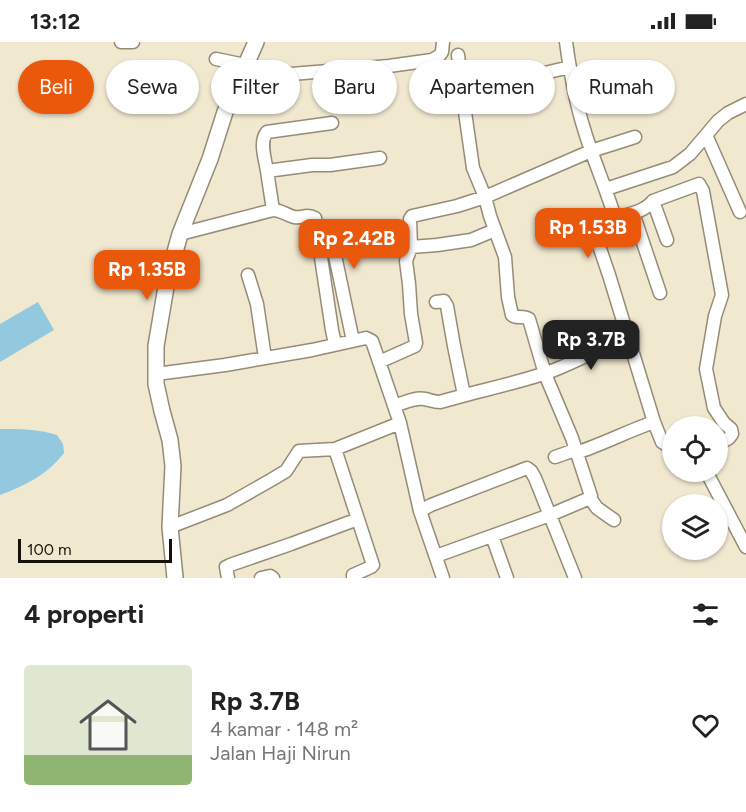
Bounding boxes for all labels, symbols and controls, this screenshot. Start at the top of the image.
text: 13:12 [30,8,80,35]
chip: Beli [18,60,94,114]
chip: Sewa [106,60,199,114]
chip: Filter [211,60,300,114]
chip: Baru [312,60,397,114]
chip: Apartemen [409,60,555,114]
chip: Rumah [567,60,675,114]
pin: Rp 1.53B [526,208,650,259]
text: Rp 1.53B [549,215,627,239]
pin: Rp 2.42B [292,219,416,270]
text: Rp 2.42B [313,226,395,250]
pin: Rp 1.35B [85,250,209,301]
text: Rp 1.35B [108,257,186,281]
pin: Rp 3.7B [536,320,646,371]
text: Rp 3.7B [556,327,626,351]
map controls [662,416,728,560]
button: locate [662,416,728,482]
button: layers [662,494,728,560]
scale bar [18,536,172,564]
text: 100 m [27,540,72,559]
text: 4 properti [24,598,144,630]
icon: filters [689,598,722,631]
text: Rp 3.7B [210,685,300,717]
icon: home [72,689,144,761]
icon: heart [689,709,722,742]
text: 4 kamar · 148 m² [210,717,358,741]
text: Jalan Haji Nirun [210,741,351,765]

